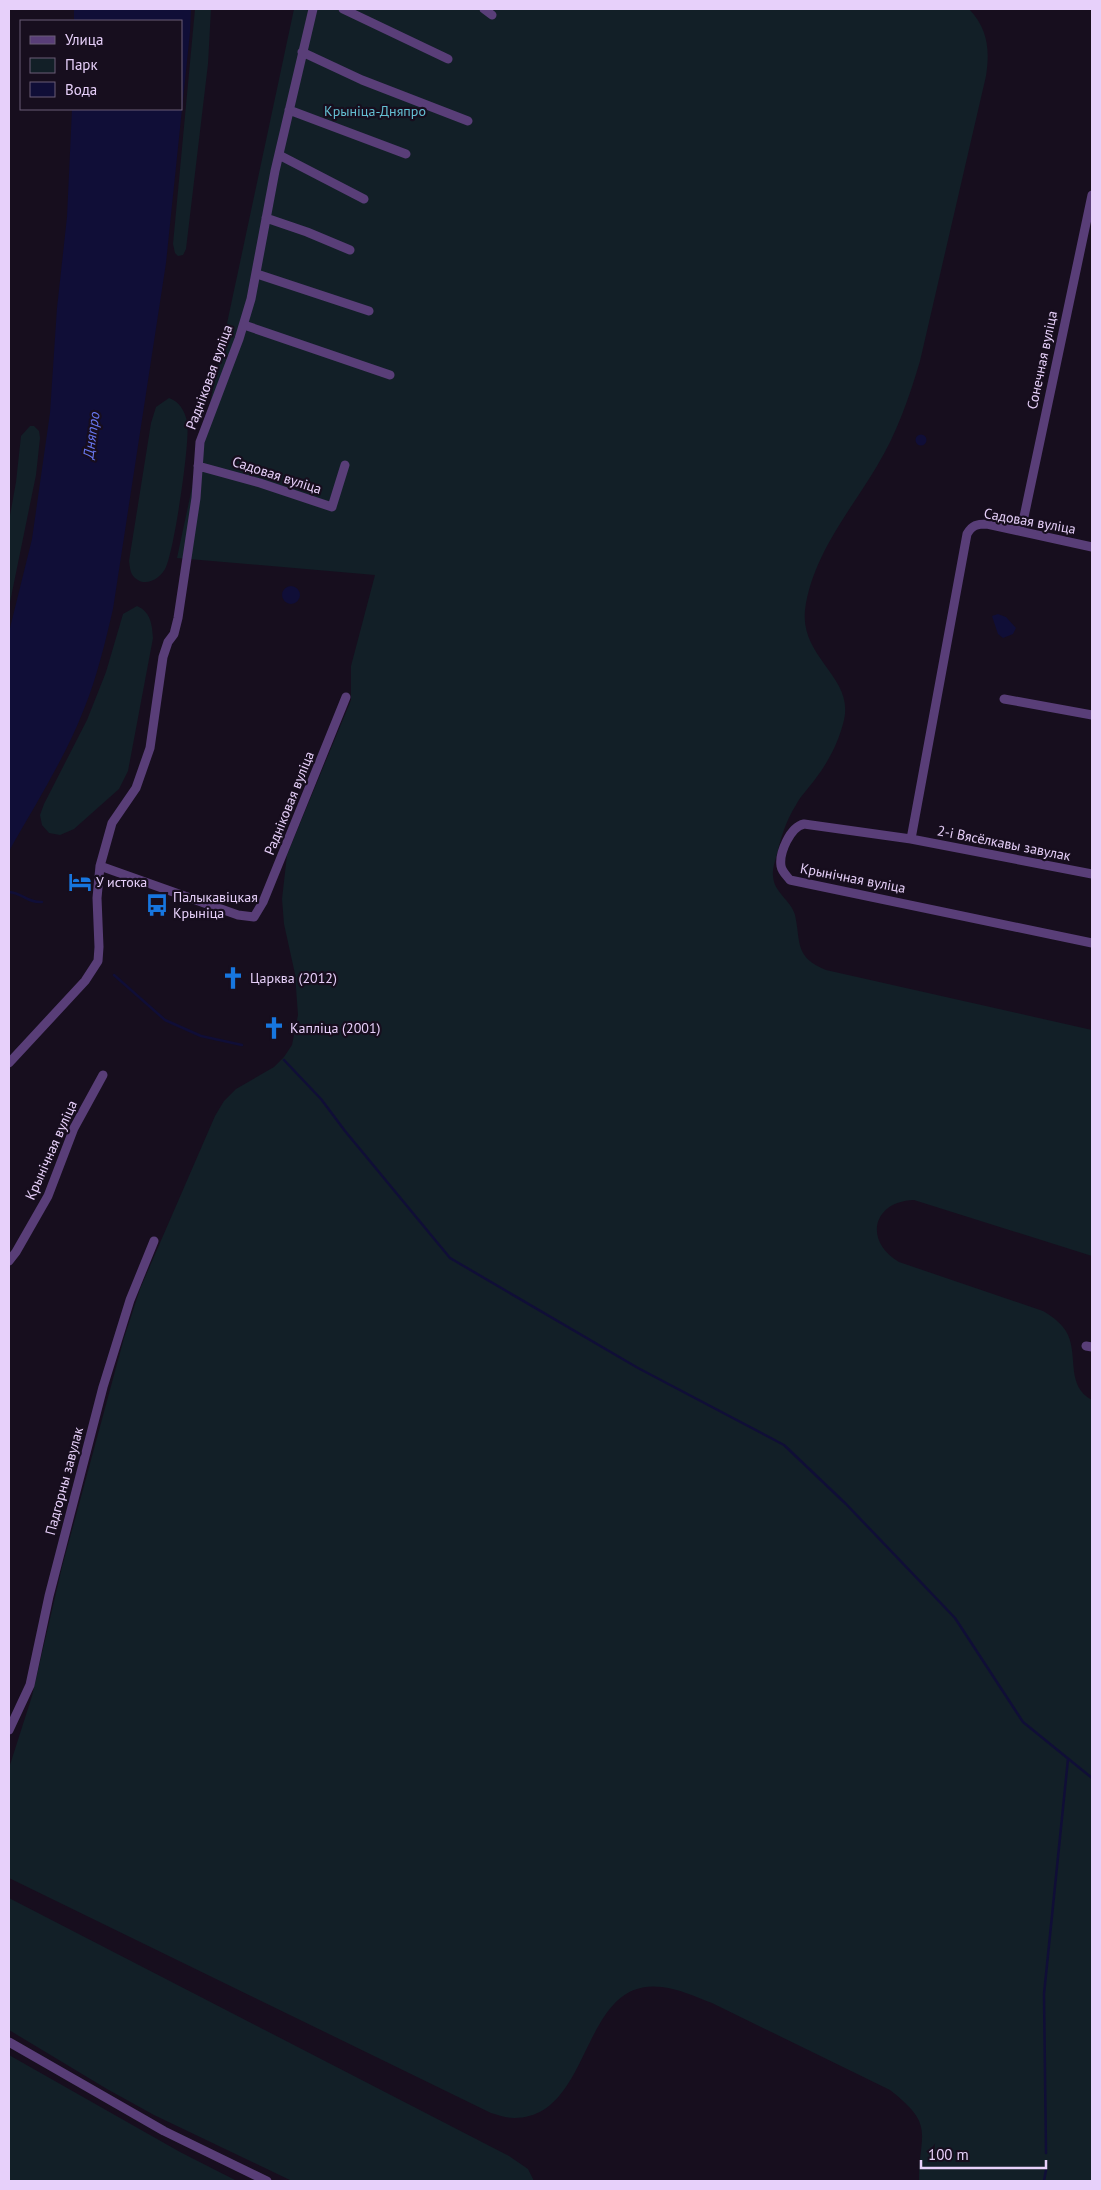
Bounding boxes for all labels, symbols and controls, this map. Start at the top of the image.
legend [20,20,182,110]
text: Улица [65,30,103,49]
text: Парк [65,55,98,74]
text: Вода [65,80,97,99]
park label: Крыніца-Дняпро [324,102,426,120]
street label: Сонечная вуліца [1023,309,1061,411]
street label: Радніковая вуліца [182,322,236,432]
water label: Дняпро [78,410,104,461]
street label: Садовая вуліца [230,452,324,498]
street label: Садовая вуліца [983,504,1077,538]
street label: Радніковая вуліца [260,748,318,857]
street label: 2-і Вясёлкавы завулак [936,821,1073,865]
street label: Крынічная вуліца [799,859,907,897]
hotel icon: У истока [67,869,93,895]
place label: У истока [96,873,147,891]
place label: Палыкавіцкая Крыніца [173,888,258,922]
bus stop icon: Палыкавіцкая Крыніца [144,892,170,918]
church icon: Царква (2012) [220,965,246,991]
place label: Царква (2012) [250,969,337,987]
church icon: Капліца (2001) [261,1015,287,1041]
place label: Капліца (2001) [290,1019,381,1037]
street label: Крынічная вуліца [21,1097,81,1203]
street label: Падгорны завулак [41,1425,87,1537]
scale bar [921,2138,1046,2170]
text: 100 m [928,2145,969,2164]

